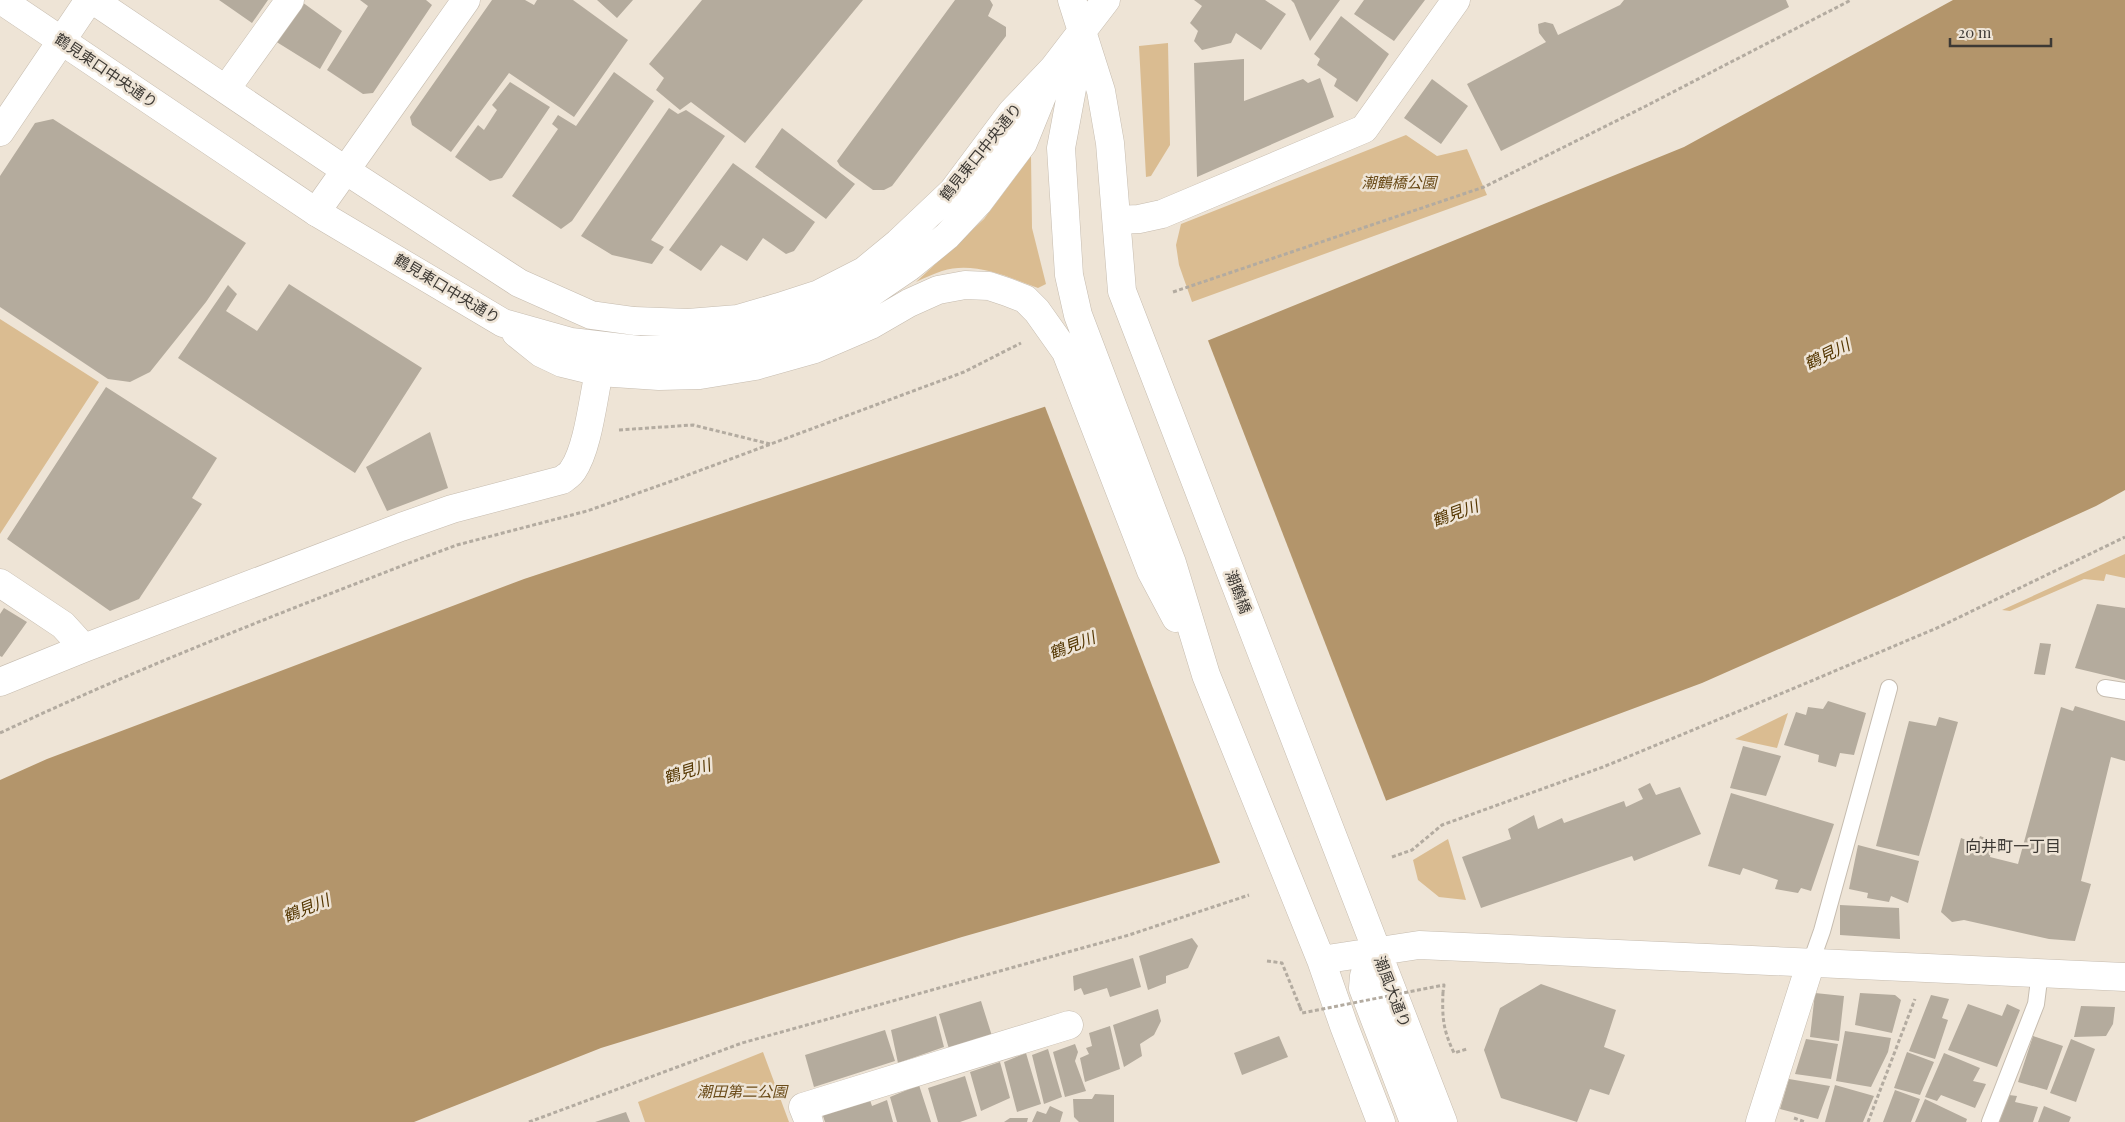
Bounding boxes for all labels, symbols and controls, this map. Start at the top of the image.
scale bar [1950,15,2051,47]
text: 20 m [1958,22,1992,42]
street label: 鶴見東口中央通り [51,28,162,112]
street label: 鶴見東口中央通り [935,98,1026,204]
park label: 潮鶴橋公園 [1361,172,1438,192]
street label: 鶴見東口中央通り [391,249,504,328]
water label: 鶴見川 [1801,333,1855,374]
water label: 鶴見川 [1429,494,1483,531]
street label: 潮鶴橋 [1222,567,1256,616]
water label: 鶴見川 [1046,625,1100,663]
water label: 鶴見川 [661,753,715,788]
district label: 向井町一丁目 [1965,835,2061,856]
water label: 鶴見川 [280,888,334,926]
street label: 潮風大通り [1370,953,1416,1030]
park label: 潮田第二公園 [697,1081,789,1101]

